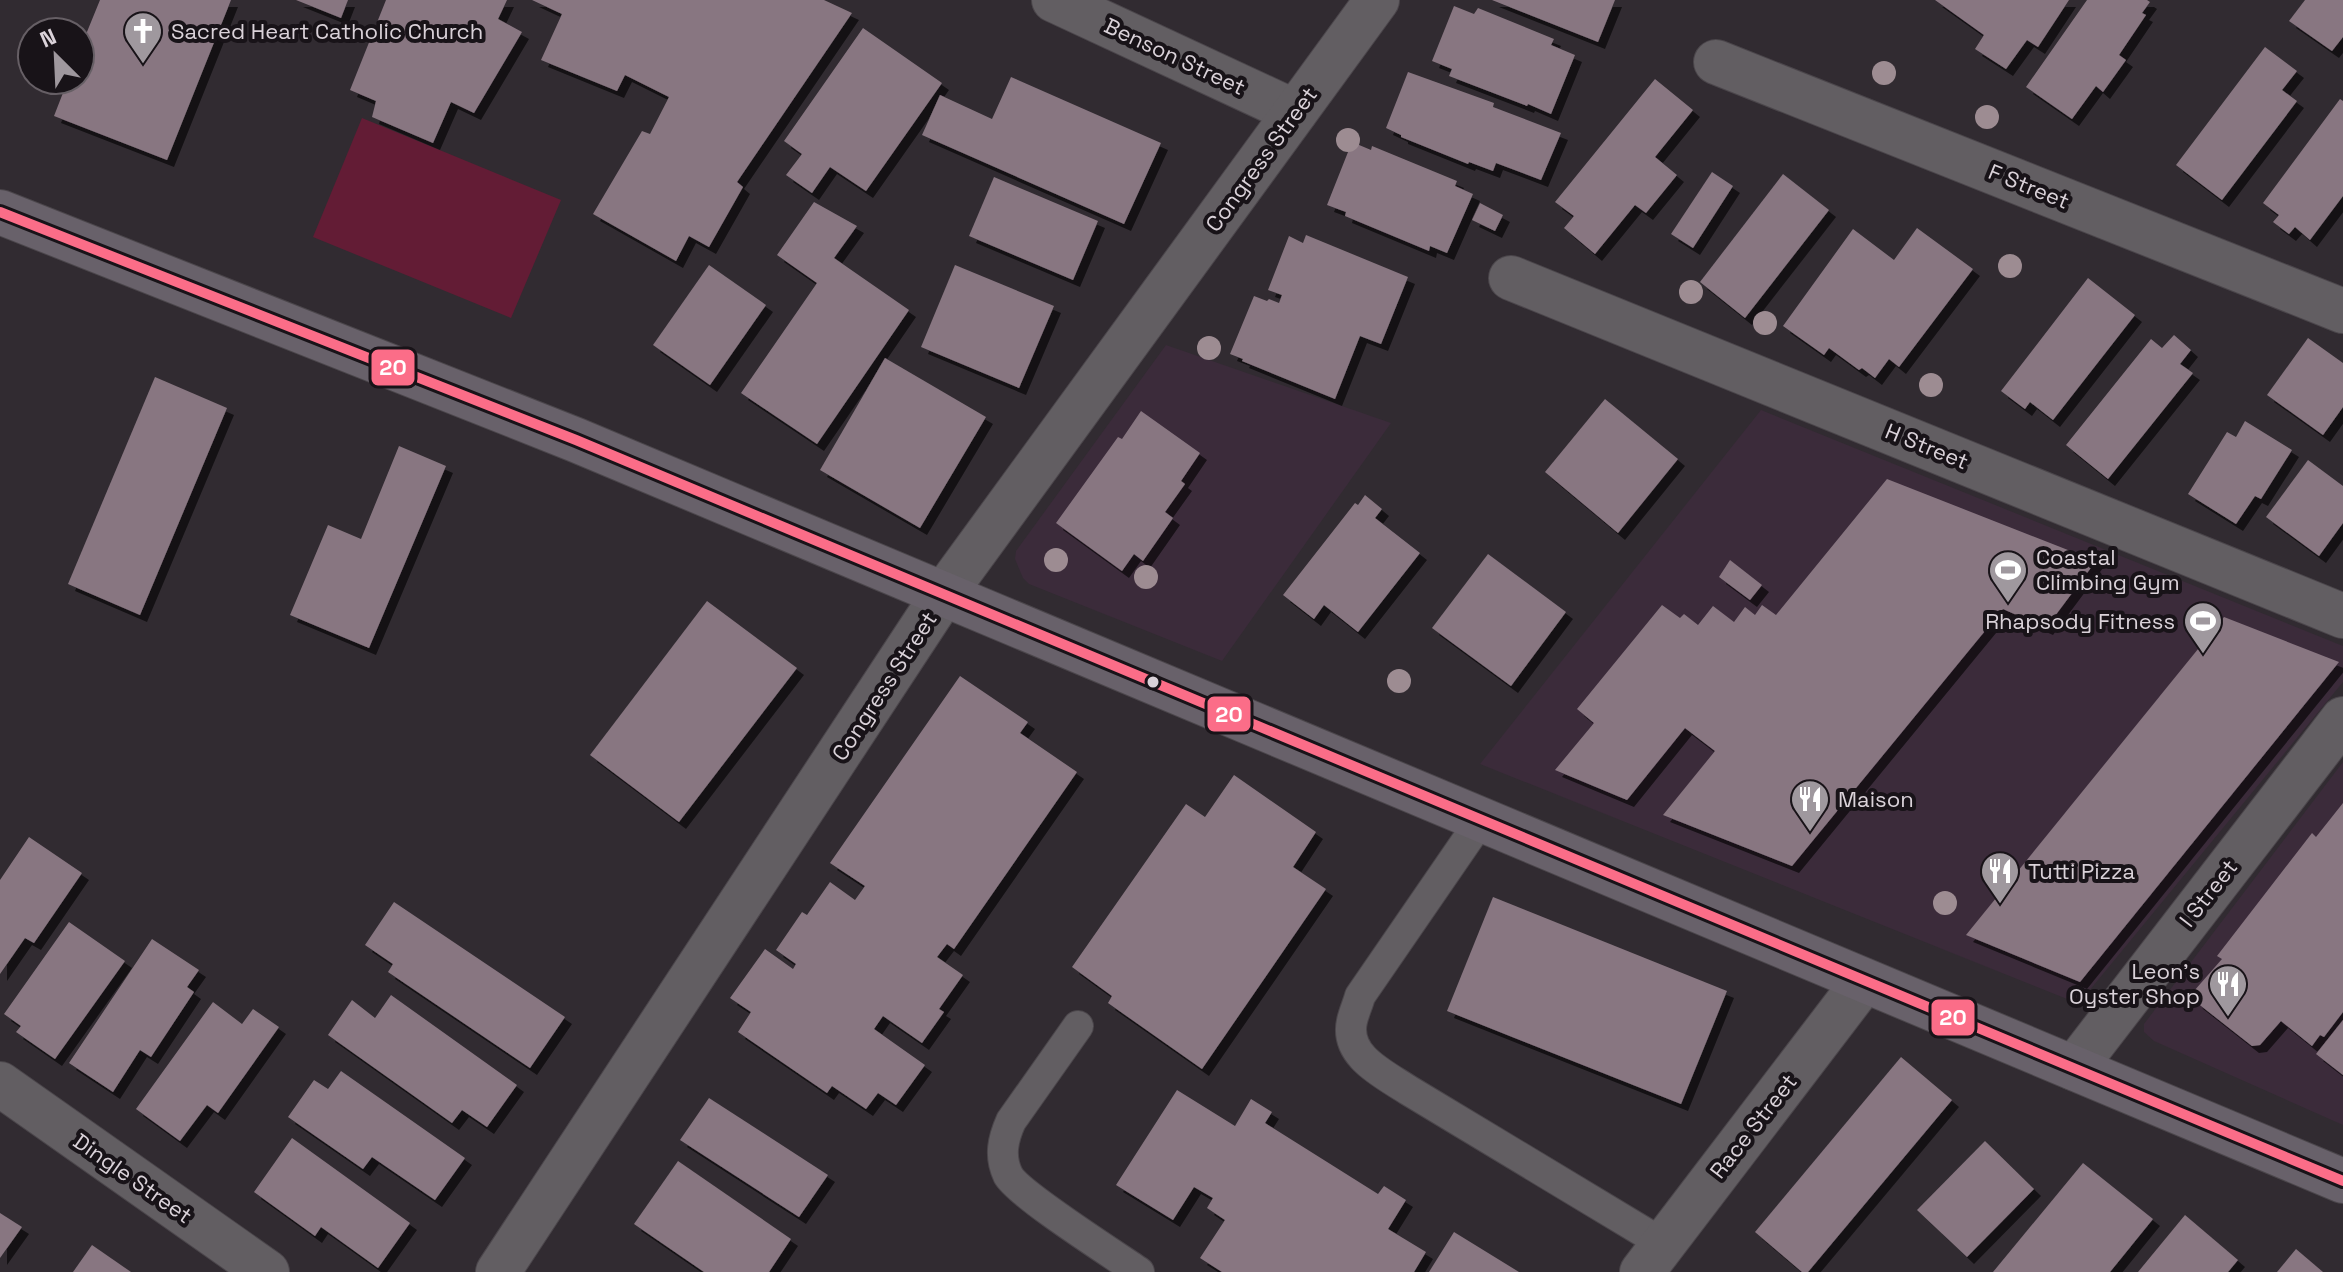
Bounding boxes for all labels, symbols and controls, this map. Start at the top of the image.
church icon: Sacred Heart Catholic Church [122,10,164,65]
street label: Benson Street [1100,11,1250,101]
north arrow [16,16,96,96]
place label: Sacred Heart Catholic Church [171,17,483,45]
text: N [35,22,60,54]
street label: Congress Street [1199,81,1323,237]
street label: F Street [1984,157,2074,215]
line badge: 20 [370,348,416,387]
text: 20 [379,353,407,381]
street label: H Street [1881,417,1973,475]
place label: Coastal Climbing Gym [2036,543,2180,596]
sports icon: Coastal Climbing Gym [1987,549,2029,604]
sports icon: Rhapsody Fitness [2182,600,2224,655]
street label: Congress Street [825,606,943,766]
place label: Rhapsody Fitness [1985,607,2175,635]
unlabelled marker [1145,674,1161,690]
line badge: 20 [1206,695,1252,733]
text: 20 [1215,700,1243,728]
restaurant icon: Maison [1789,778,1831,833]
place label: Maison [1838,785,1914,813]
restaurant icon: Tutti Pizza [1979,850,2021,905]
street label: I Street [2173,854,2243,932]
place label: Tutti Pizza [2028,857,2135,885]
place label: Leon's Oyster Shop [2069,957,2200,1010]
restaurant icon: Leon's Oyster Shop [2207,963,2249,1018]
line badge: 20 [1930,998,1976,1037]
text: 20 [1939,1003,1967,1031]
street label: Race Street [1703,1068,1803,1184]
street label: Dingle Street [68,1127,198,1229]

